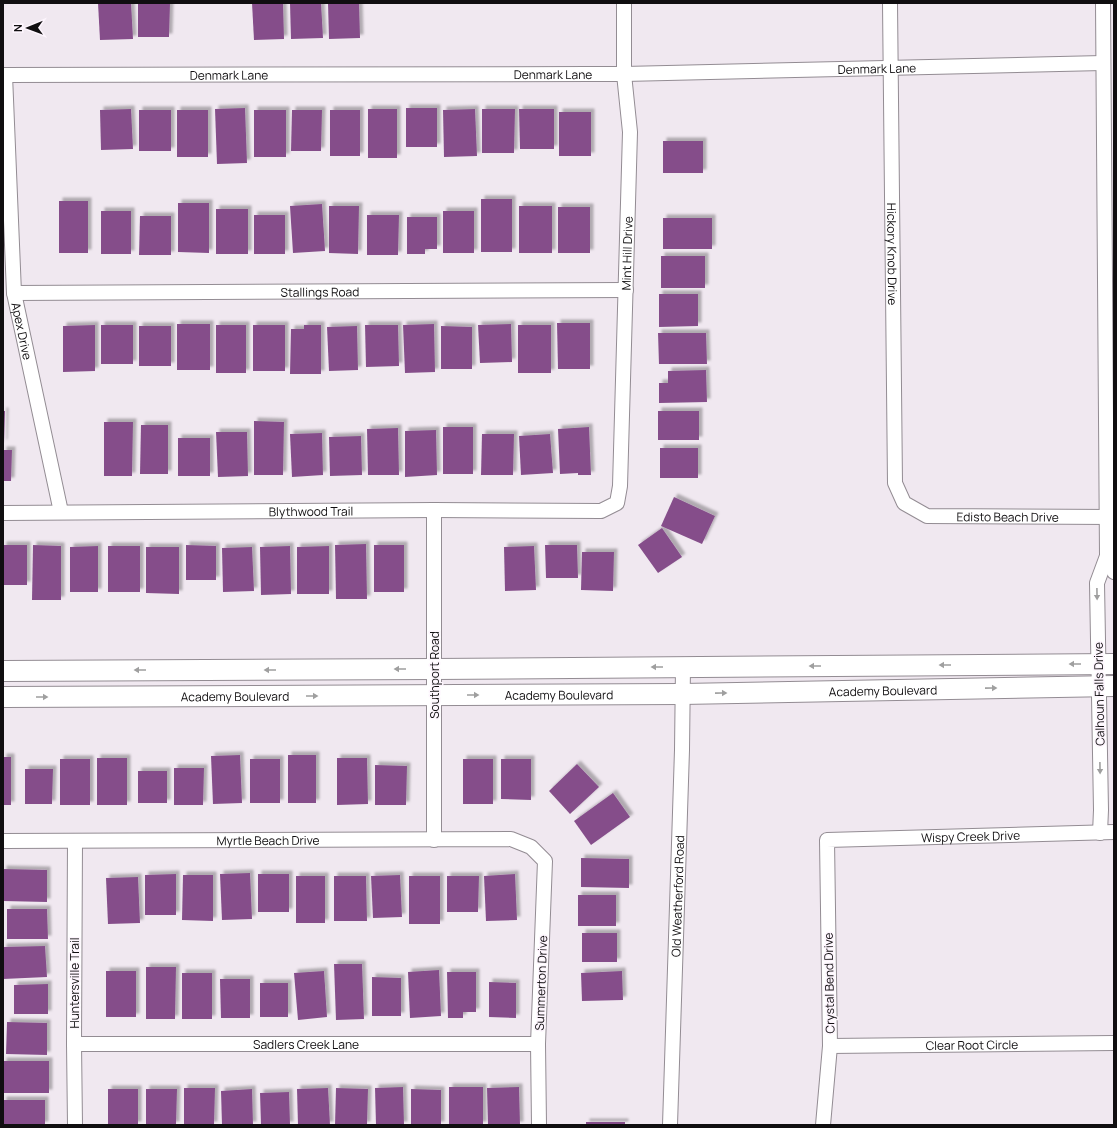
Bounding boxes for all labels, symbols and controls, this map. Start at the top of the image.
north arrow [8,8,48,48]
text: N [10,24,25,32]
street label: Denmark Lane [837,59,916,78]
street label: Denmark Lane [514,65,592,83]
street label: Denmark Lane [190,66,268,83]
street label: Hickory Knob Drive [884,203,902,305]
street label: Mint Hill Drive [617,216,636,291]
street label: Stallings Road [281,283,359,300]
street label: Apex Drive [8,301,37,361]
street label: Blythwood Trail [269,502,353,520]
street label: Edisto Beach Drive [956,508,1059,525]
one-way arrow [1094,588,1100,601]
street label: Southport Road [426,631,443,719]
street label: Calhoun Falls Drive [1090,642,1108,746]
one-way arrow [1068,661,1081,667]
one-way arrow [938,662,951,668]
one-way arrow [808,663,821,669]
one-way arrow [650,664,663,670]
one-way arrow [393,666,406,672]
one-way arrow [133,667,146,673]
one-way arrow [263,667,276,673]
street label: Academy Boulevard [829,681,937,700]
one-way arrow [985,685,997,692]
street label: Academy Boulevard [505,686,613,703]
street label: Academy Boulevard [181,687,289,705]
one-way arrow [715,690,728,696]
one-way arrow [467,692,480,698]
one-way arrow [306,693,319,699]
one-way arrow [36,694,49,700]
one-way arrow [1097,762,1103,775]
street label: Wispy Creek Drive [921,826,1020,846]
street label: Myrtle Beach Drive [216,831,320,849]
street label: Old Weatherford Road [667,835,688,957]
street label: Crystal Bend Drive [820,932,838,1034]
street label: Summerton Drive [531,935,551,1031]
street label: Huntersville Trail [66,937,83,1029]
street label: Sadlers Creek Lane [253,1036,359,1053]
street label: Clear Root Circle [926,1036,1018,1053]

